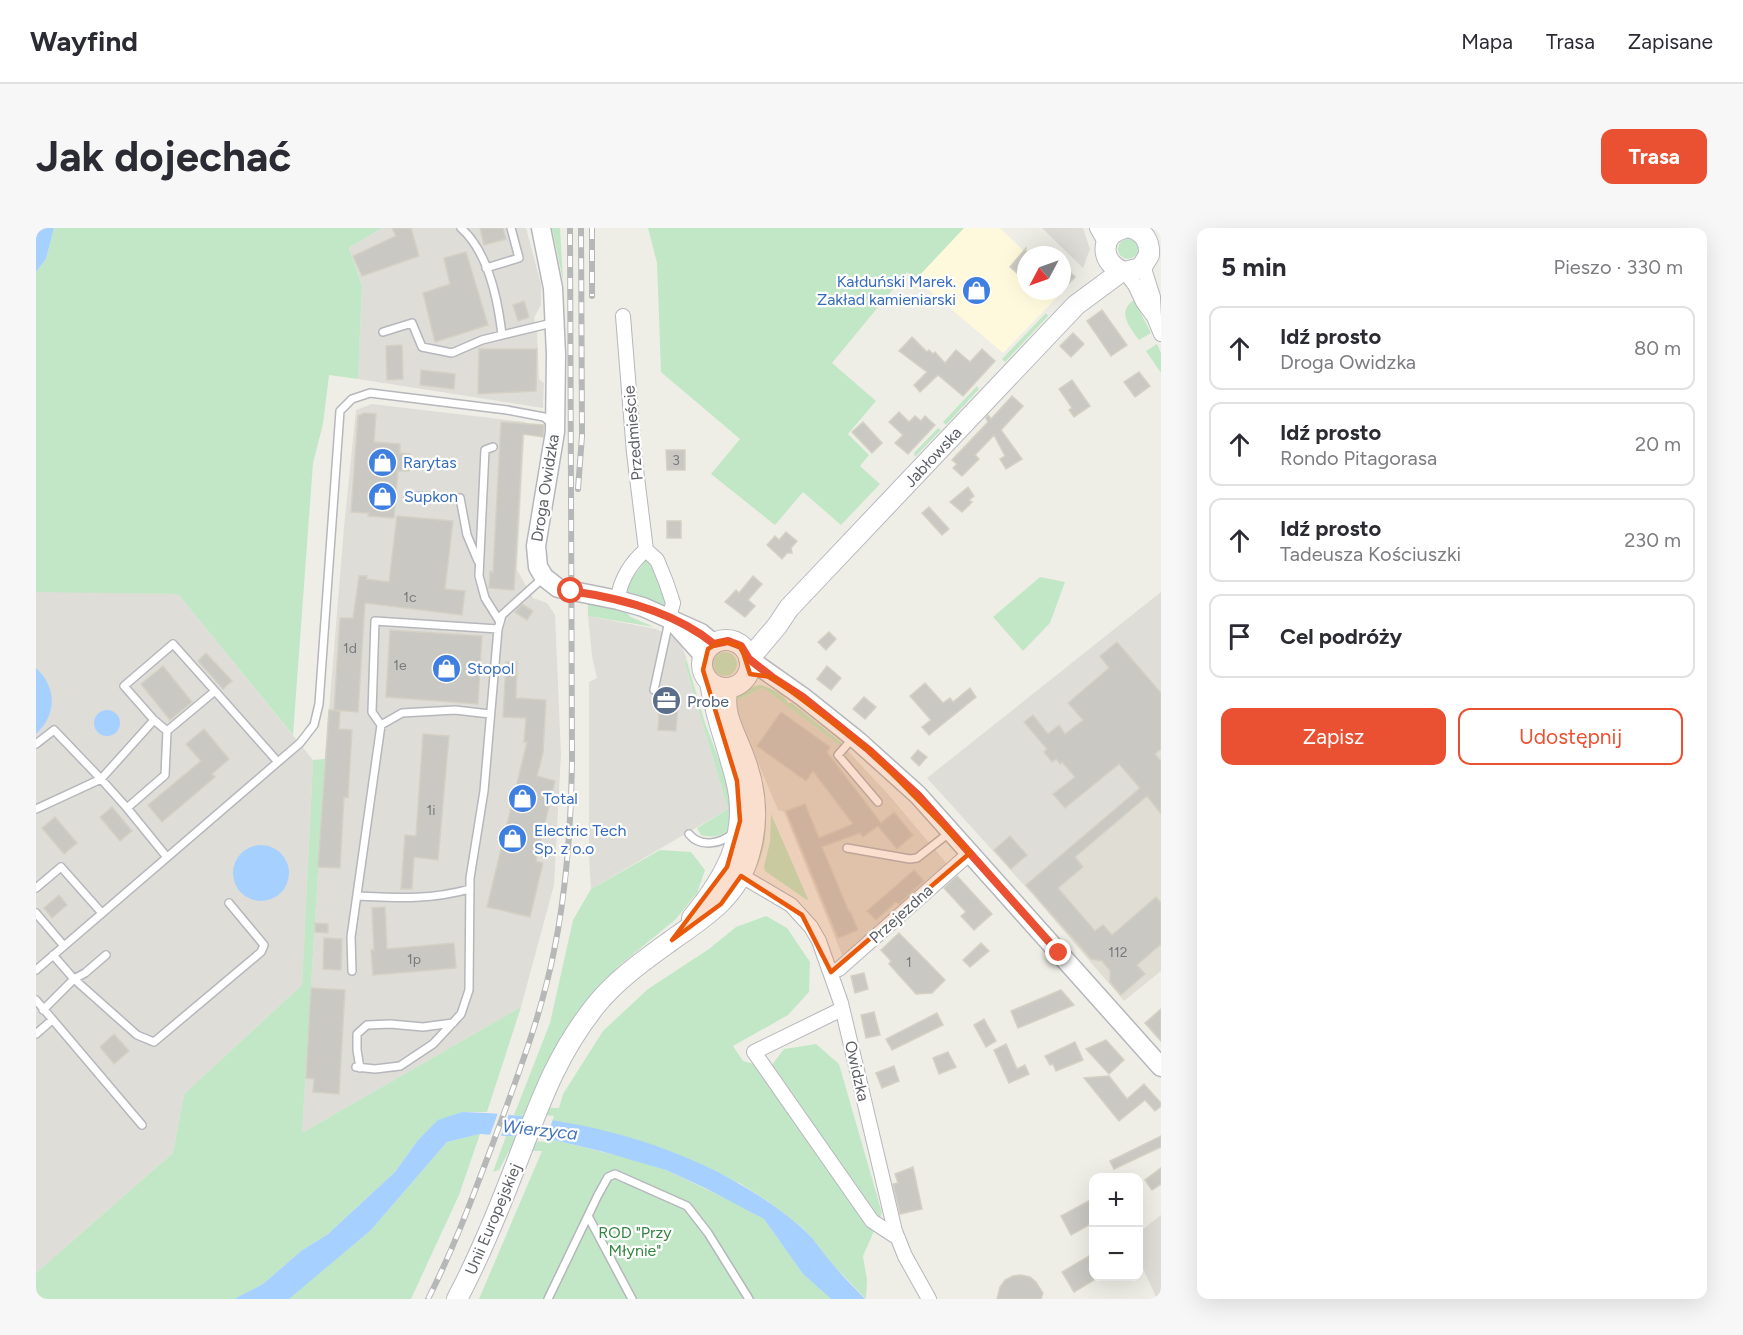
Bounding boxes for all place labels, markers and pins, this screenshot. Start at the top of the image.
place label: Kałduński Marek. Zakład kamieniarski [817,272,956,309]
shop icon: Kałduński Marek. Zakład kamieniarski [961,274,993,306]
shop icon: Rarytas [366,446,398,478]
place label: Rarytas [403,453,457,472]
shop icon: Supkon [367,480,399,512]
place label: Supkon [404,487,458,506]
shop icon: Stopol [430,652,462,684]
place label: Stopol [467,659,514,678]
office icon: Probe [650,685,682,717]
place label: Probe [687,692,729,711]
shop icon: Total [506,782,538,814]
place label: Total [543,789,578,808]
place label: Electric Tech Sp. z o.o [534,821,626,858]
shop icon: Electric Tech Sp. z o.o [497,823,529,855]

